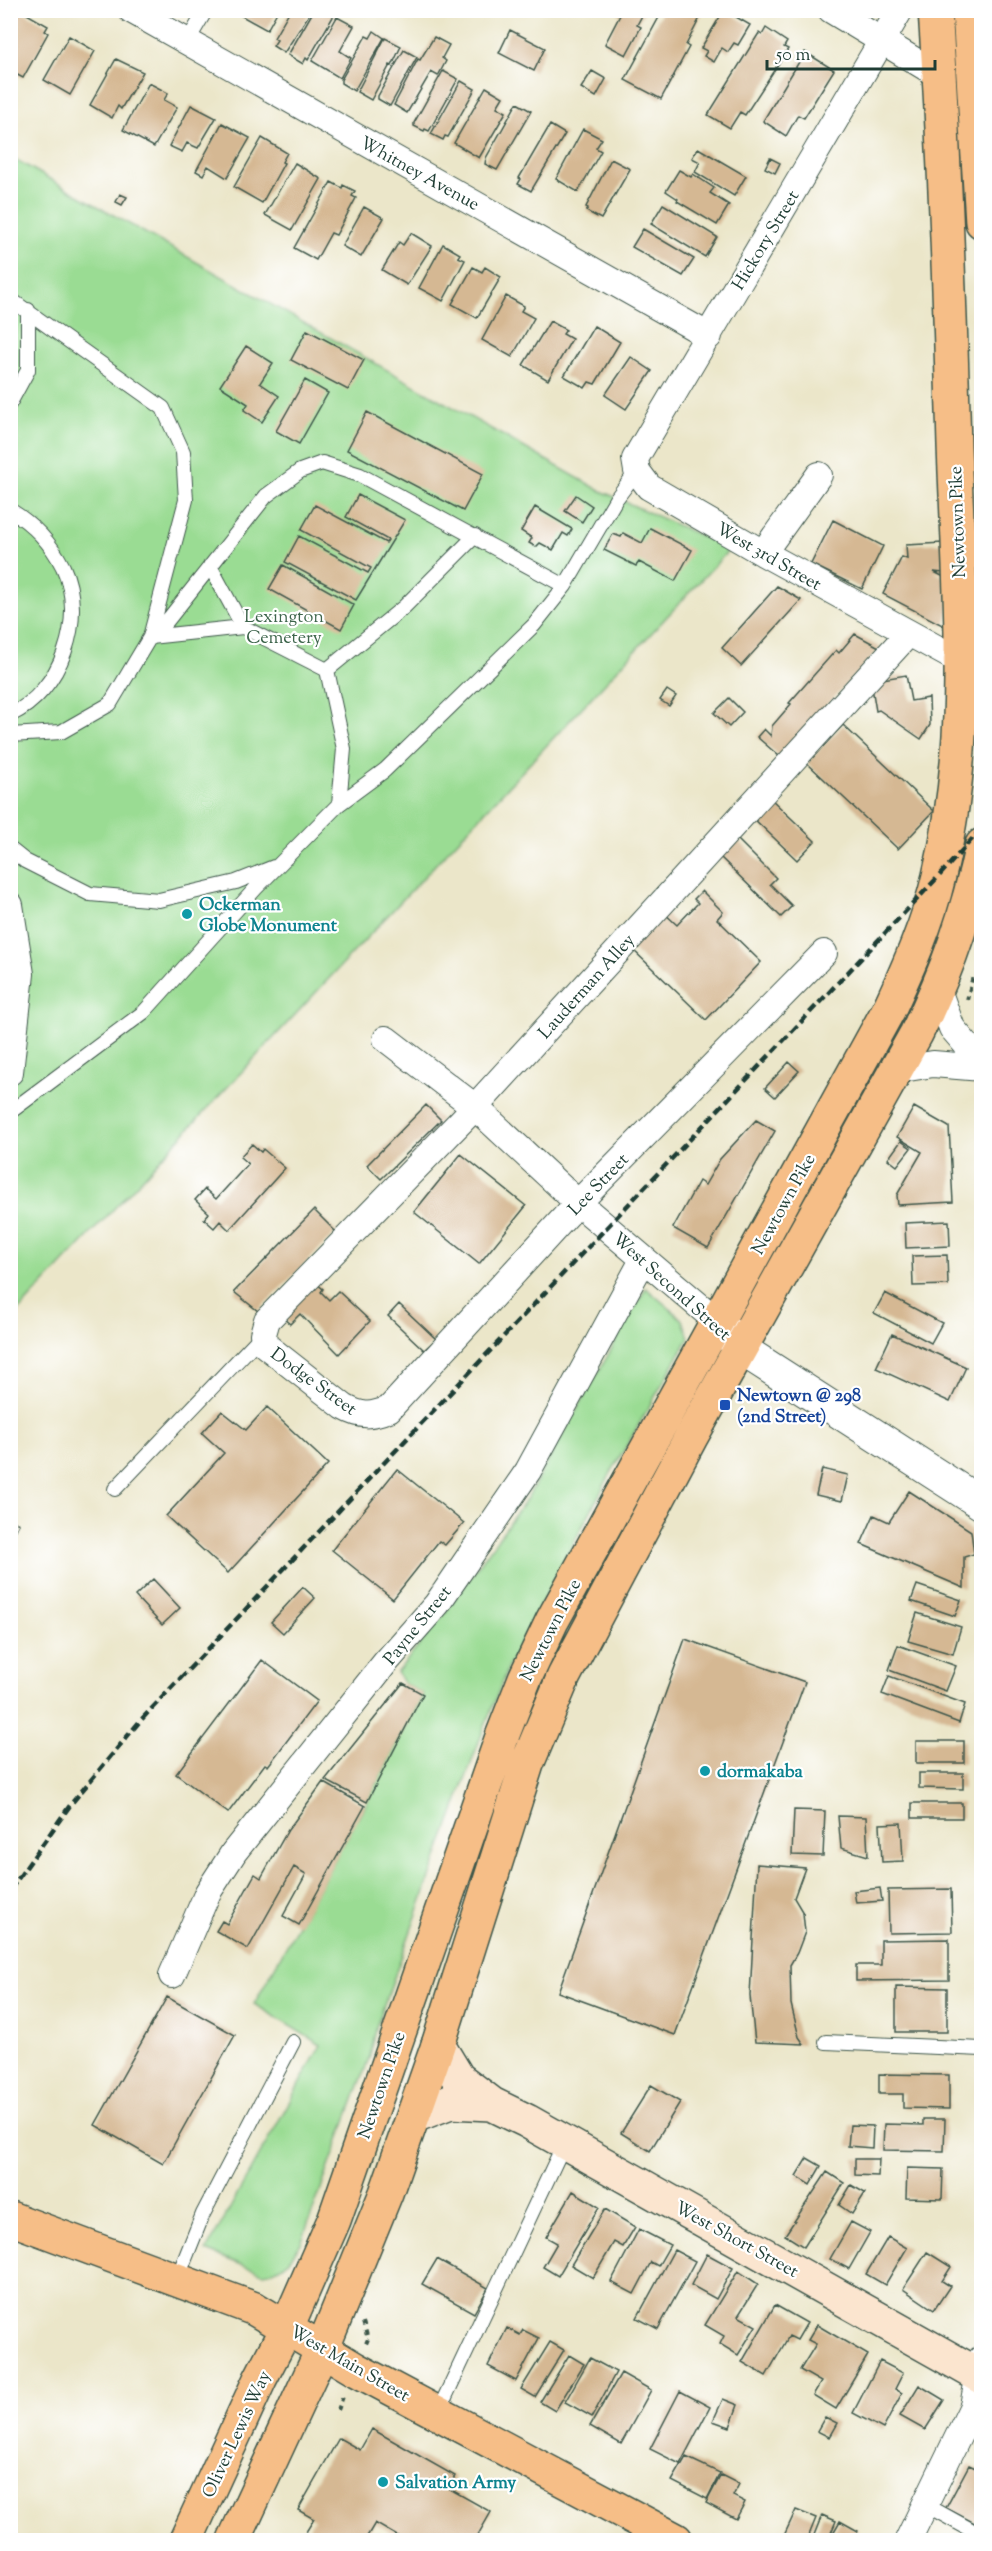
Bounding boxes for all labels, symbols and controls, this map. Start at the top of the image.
scale bar [767,33,935,71]
text: 50 m [775,43,811,69]
street label: Whitney Avenue [354,131,484,218]
street label: Hickory Street [727,186,807,296]
street label: Newtown Pike [944,466,974,578]
street label: West 3rd Street [710,517,826,598]
park label: Lexington Cemetery [244,605,324,652]
place label: Ockerman Globe Monument [199,893,338,940]
marker: Ockerman Globe Monument [180,907,194,921]
street label: Lauderman Alley [533,929,642,1046]
street label: Lee Street [563,1148,636,1222]
street label: Newtown Pike [746,1150,823,1260]
street label: West Second Street [606,1227,736,1348]
street label: Dodge Street [264,1342,362,1423]
place label: Newtown @ 298 (2nd Street) [737,1384,861,1431]
marker: Newtown @ 298 (2nd Street) [718,1398,732,1412]
street label: Newtown Pike [515,1575,589,1687]
street label: Payne Street [378,1581,459,1672]
place label: dormakaba [717,1760,804,1786]
marker: dormakaba [698,1764,712,1778]
street label: Newtown Pike [352,2028,413,2143]
street label: West Short Street [669,2196,803,2286]
street label: West Main Street [284,2320,414,2410]
street label: Oliver Lewis Way [197,2367,279,2503]
place label: Salvation Army [395,2471,516,2497]
marker: Salvation Army [376,2475,390,2489]

